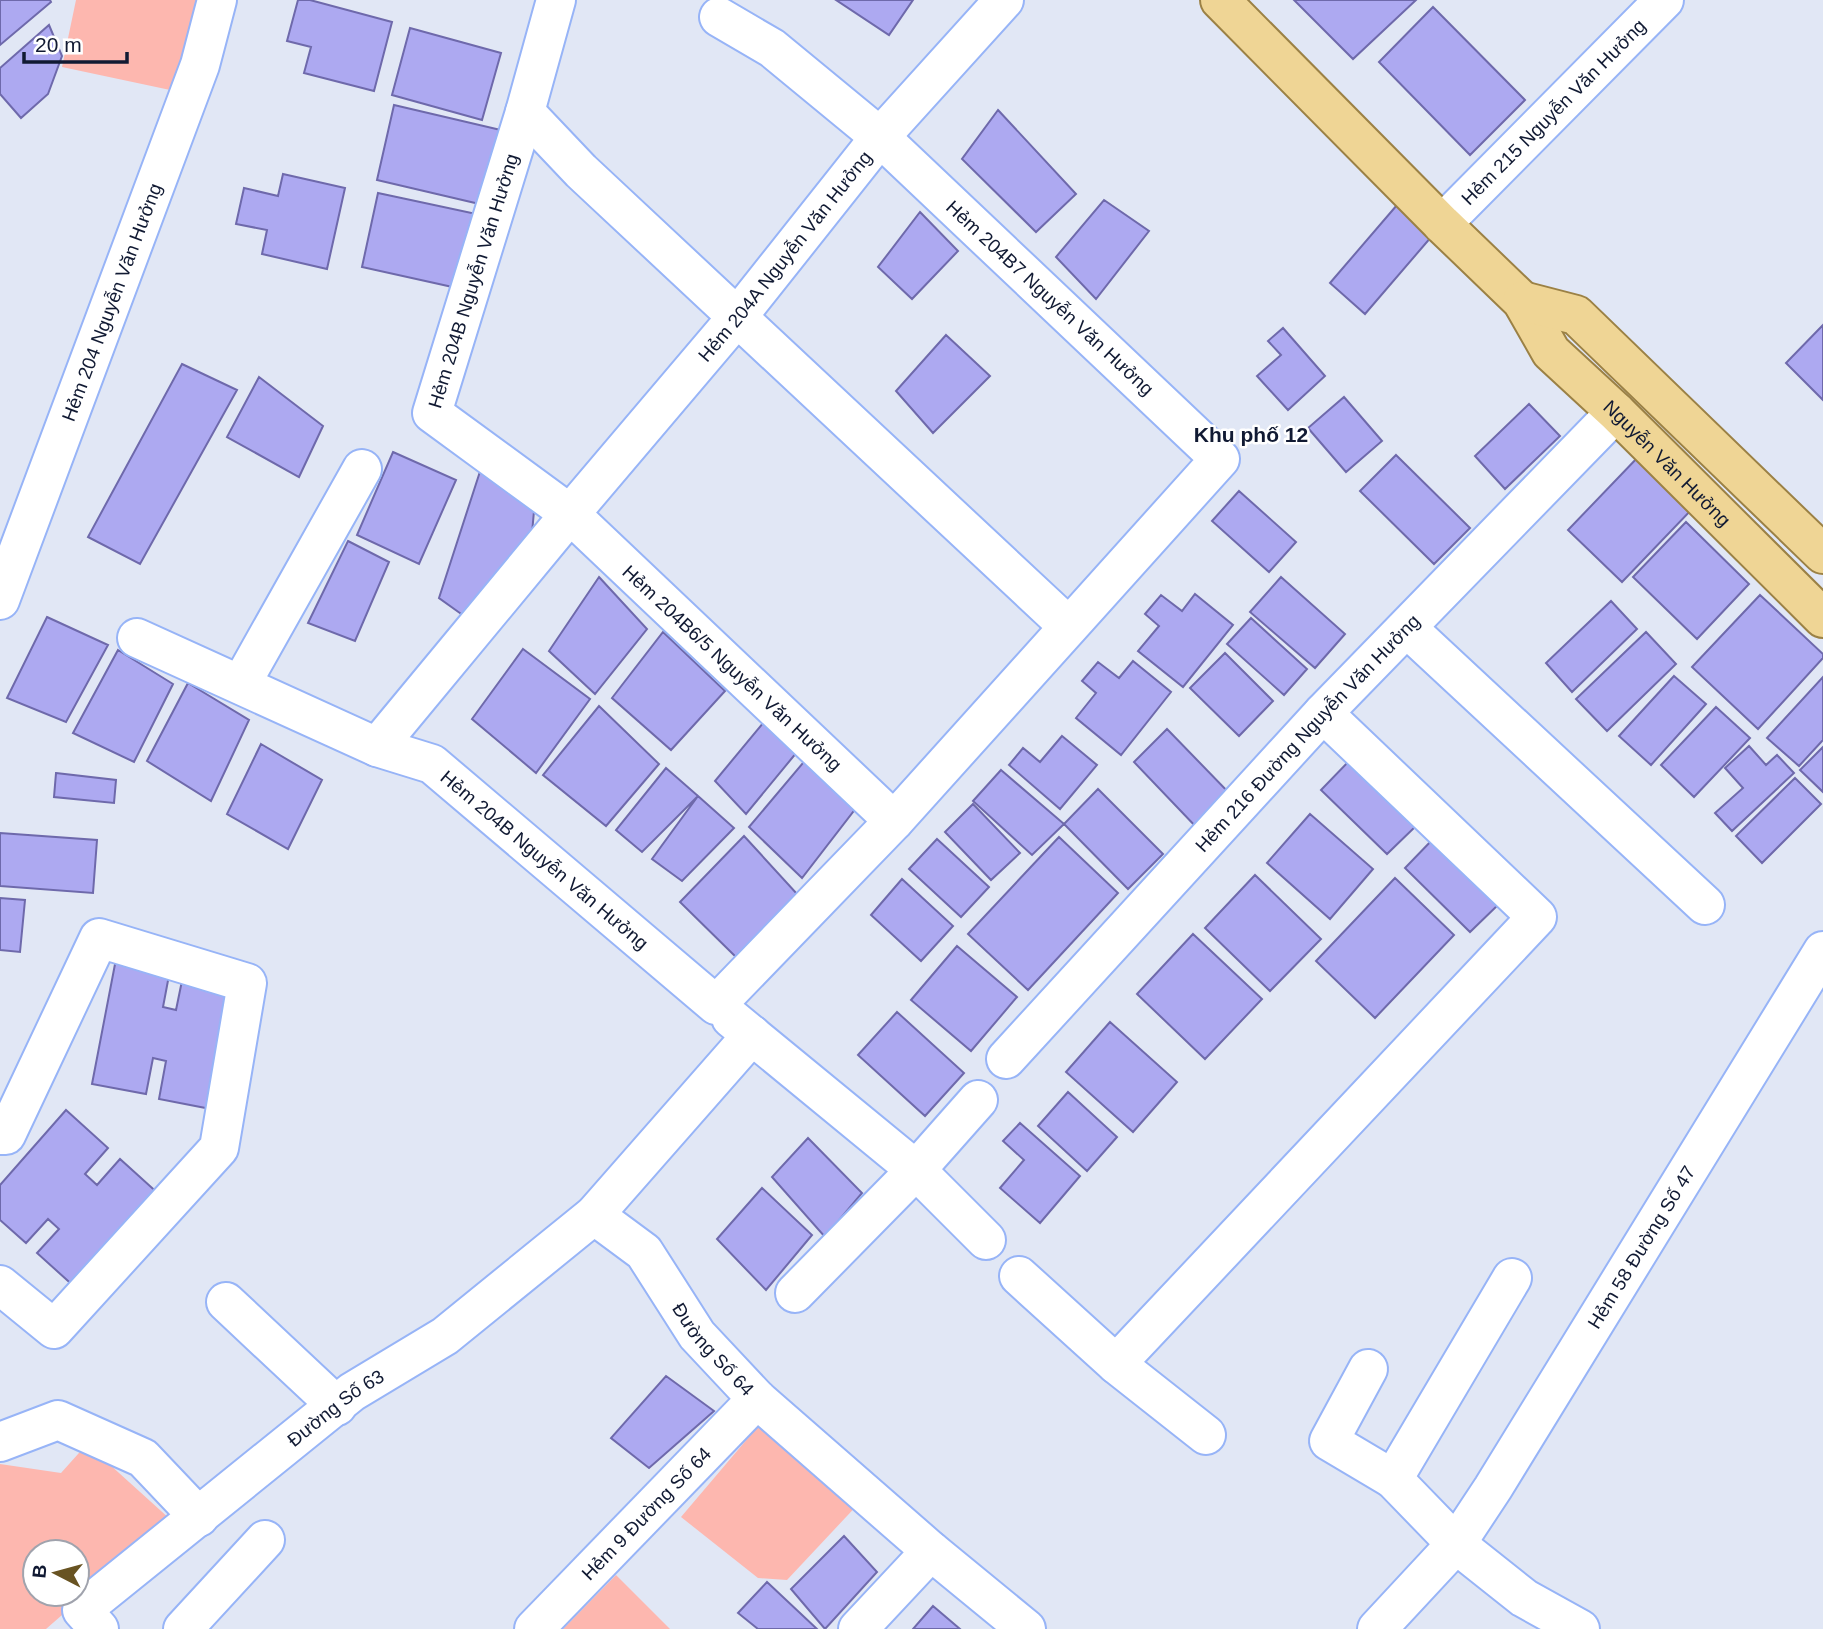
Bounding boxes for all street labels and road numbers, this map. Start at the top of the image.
street label: Hẻm 215 Nguyễn Văn Hưởng [1457,15,1650,209]
street label: Hẻm 204A Nguyễn Văn Hưởng [694,146,876,366]
street label: Hẻm 204B Nguyễn Văn Hưởng [424,151,522,411]
street label: Hẻm 204 Nguyễn Văn Hưởng [57,180,165,424]
street label: Hẻm 204B7 Nguyễn Văn Hưởng [942,196,1158,400]
street label: Nguyễn Văn Hưởng [1600,396,1735,531]
street label: Hẻm 204B6/5 Nguyễn Văn Hưởng [618,561,846,775]
street label: Hẻm 216 Đường Nguyễn Văn Hưởng [1191,610,1424,856]
street label: Hẻm 204B Nguyễn Văn Hưởng [437,766,653,953]
street label: Hẻm 58 Đường Số 47 [1583,1162,1699,1332]
street label: Đường Số 64 [669,1299,759,1400]
street label: Đường Số 63 [283,1365,387,1450]
street label: Hẻm 9 Đường Số 64 [577,1442,715,1584]

